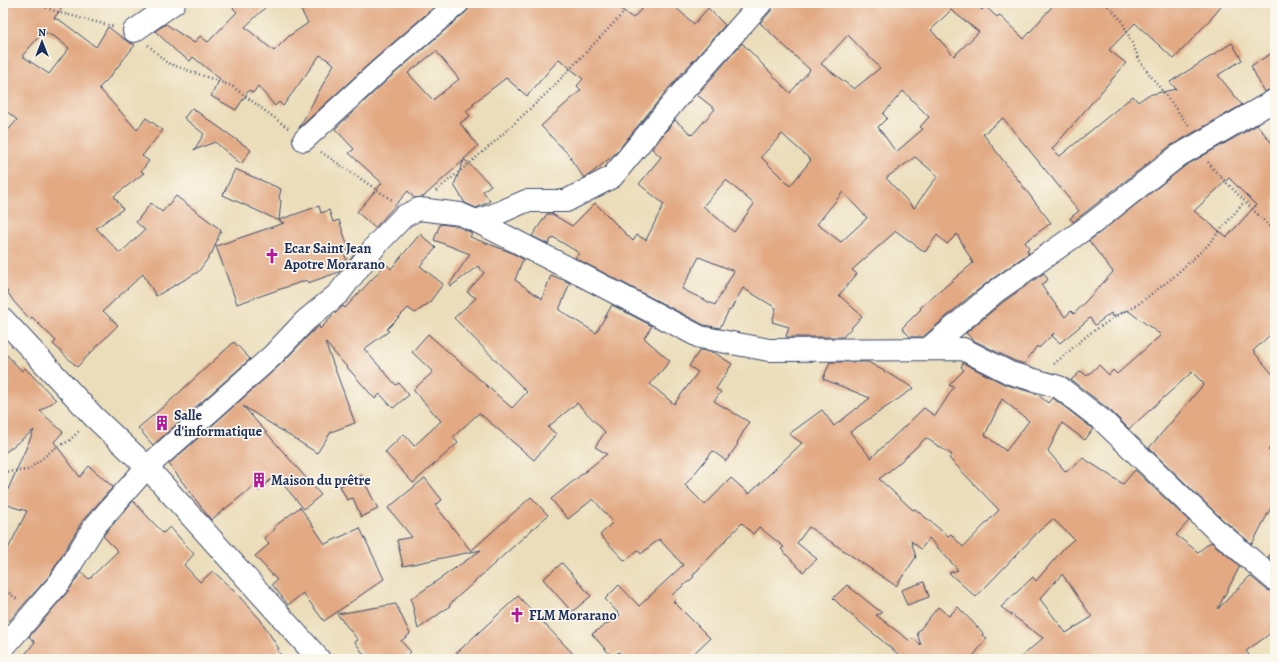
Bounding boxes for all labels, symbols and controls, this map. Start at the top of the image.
north arrow [22,22,62,62]
text: N [38,25,46,40]
place label: Ecar Saint Jean Apotre Morarano [283,239,385,274]
church icon: Ecar Saint Jean Apotre Morarano [263,247,281,265]
place label: Salle d'informatique [174,406,263,441]
building icon: Salle d'informatique [153,414,171,432]
building icon: Maison du prêtre [250,471,268,489]
place label: Maison du prêtre [271,471,371,490]
church icon: FLM Morarano [508,606,526,624]
place label: FLM Morarano [529,606,617,625]

